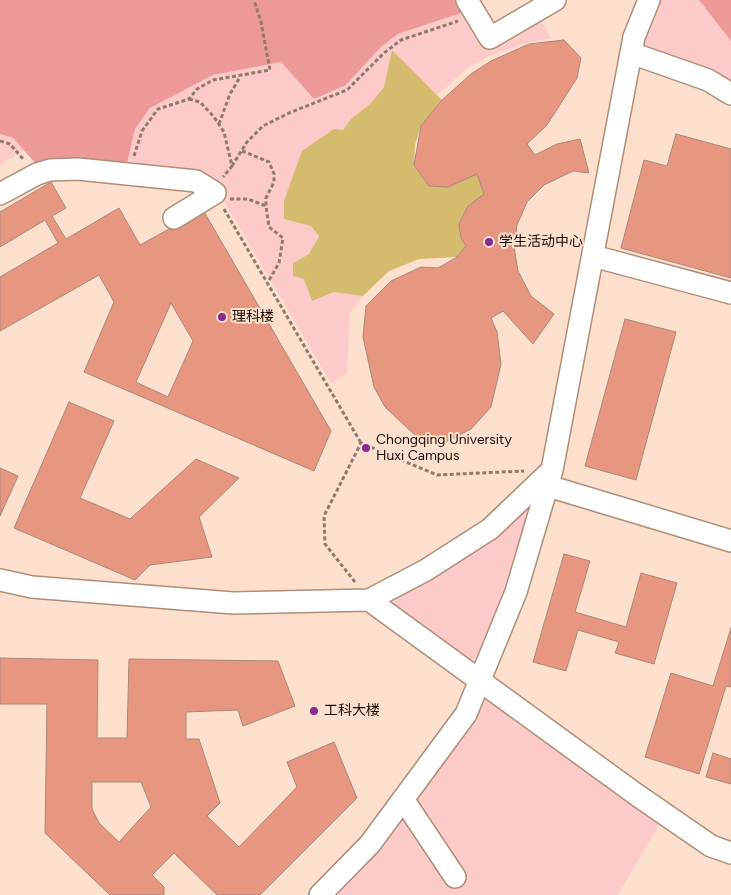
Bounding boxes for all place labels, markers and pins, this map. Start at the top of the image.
place label: 学生活动中心 [499,234,583,250]
marker: 学生活动中心 [483,236,495,248]
place label: 理科楼 [232,309,274,325]
marker: 理科楼 [216,311,228,323]
place label: Chongqing University Huxi Campus [376,432,512,464]
marker: Chongqing University Huxi Campus [360,442,372,454]
place label: 工科大楼 [324,703,380,719]
marker: 工科大楼 [308,705,320,717]

